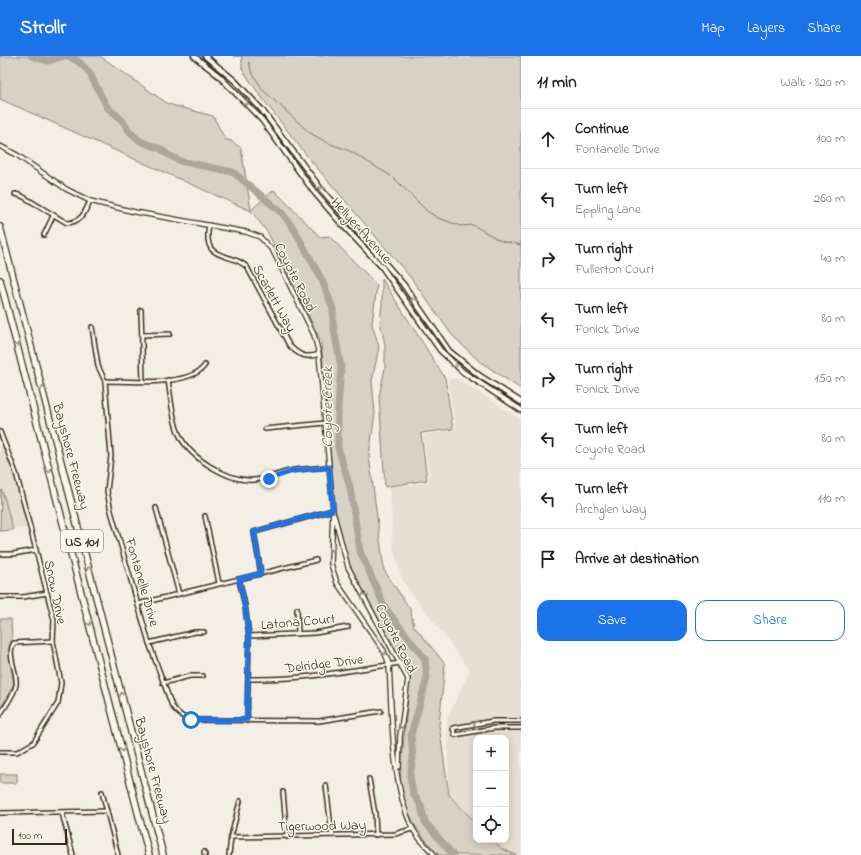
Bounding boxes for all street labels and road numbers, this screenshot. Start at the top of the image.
street label: Hellyer Avenue [325,193,397,270]
street label: Coyote Road [267,239,321,317]
street label: Scarlett Way [245,261,301,337]
street label: Bayshore Freeway [45,400,95,512]
road number: US 101 [61,530,103,552]
street label: Fontanelle Drive [119,535,164,630]
street label: Snow Drive [37,558,72,627]
street label: Coyote Road [368,600,422,678]
street label: Latona Court [260,609,337,636]
street label: Delridge Drive [283,649,365,681]
street label: Bayshore Freeway [127,714,177,826]
street label: Tigerwood Way [278,815,367,839]

